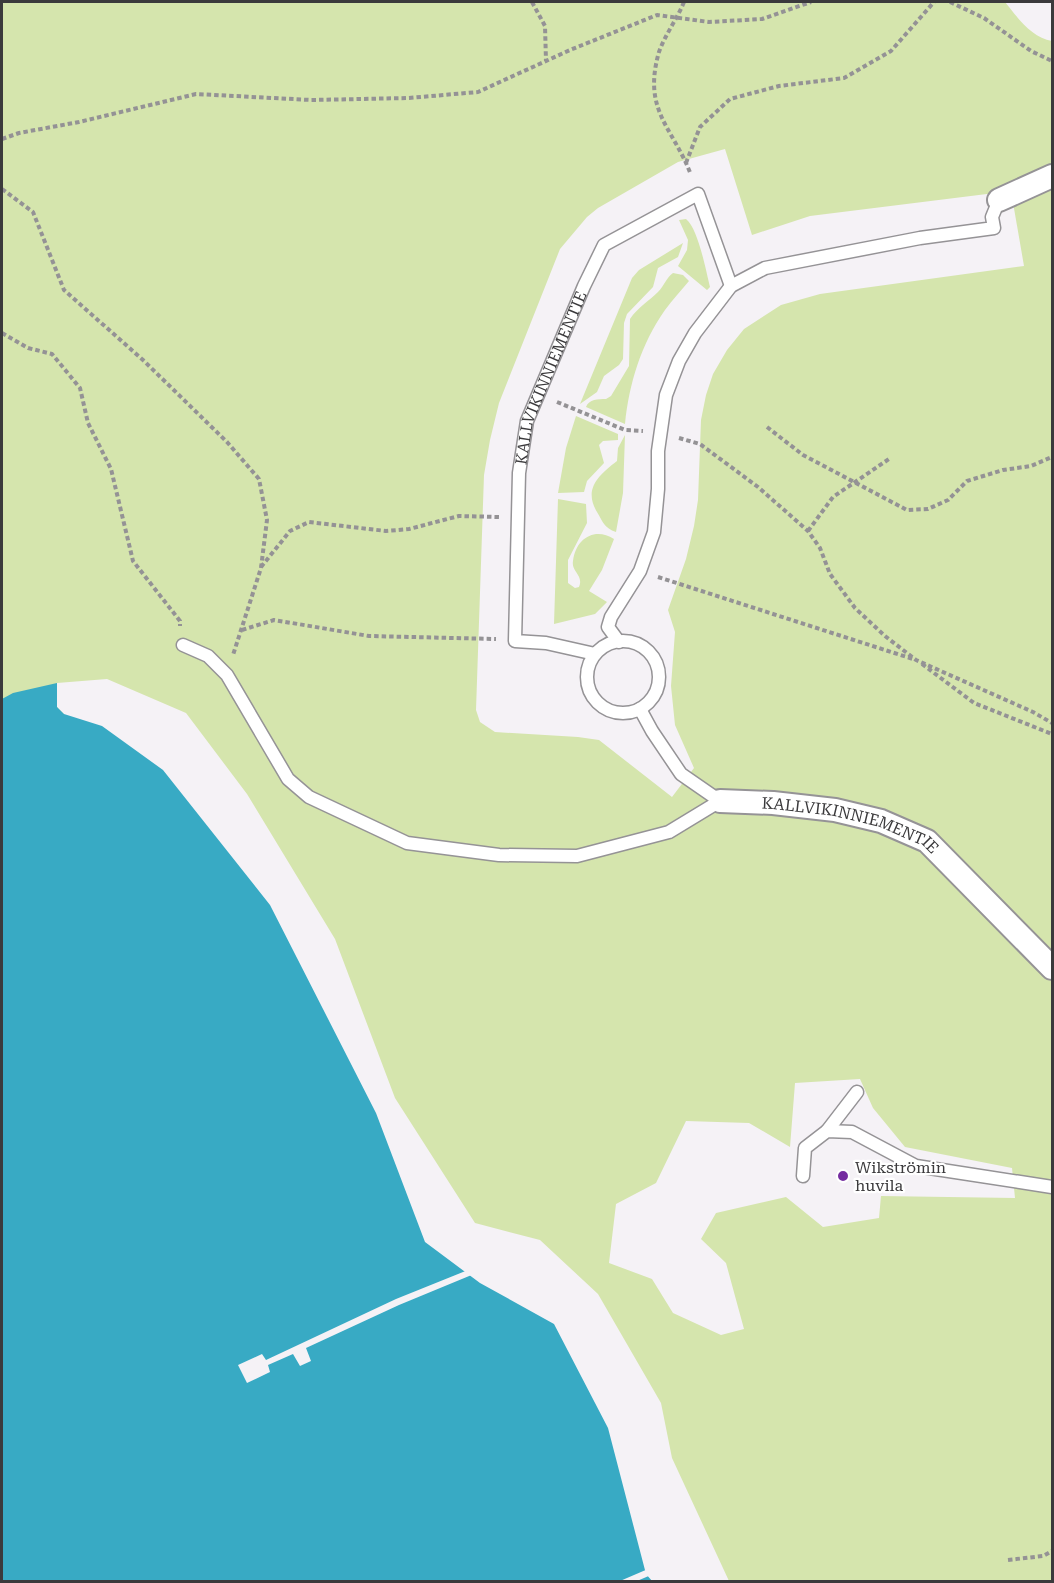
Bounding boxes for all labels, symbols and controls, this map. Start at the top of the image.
street label: KALLVIKINNIEMENTIE [511,288,590,466]
street label: KALLVIKINNIEMENTIE [761,793,943,857]
place label: Wikströmin huvila [855,1158,946,1195]
marker: Wikströmin huvila [836,1169,850,1183]

